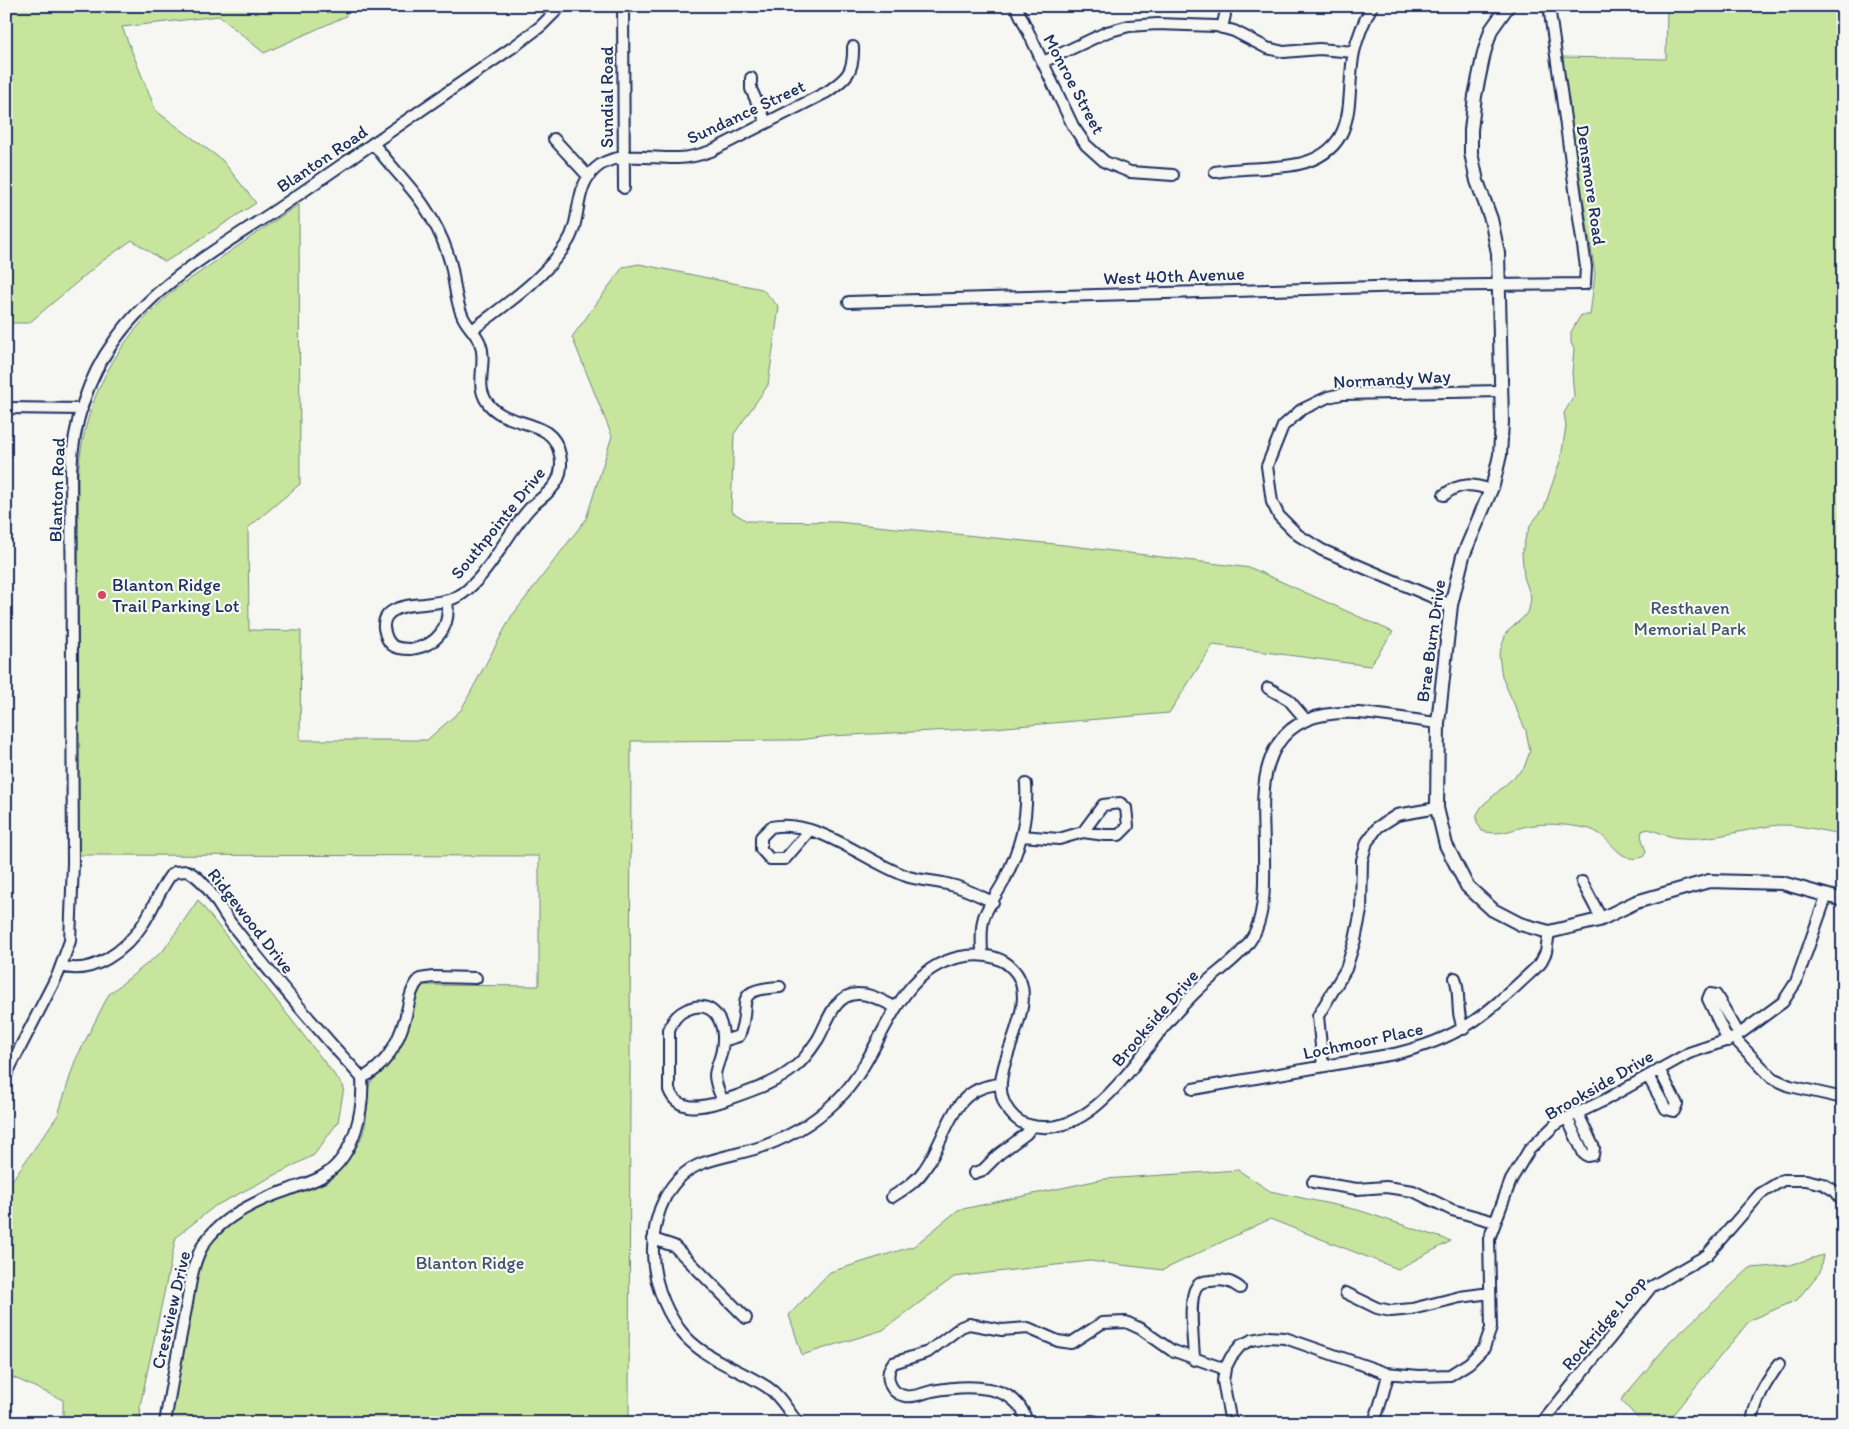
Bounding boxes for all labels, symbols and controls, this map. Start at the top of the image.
street label: Monroe Street [1038,30,1110,138]
street label: Sundial Road [596,46,618,148]
street label: Sundance Street [683,75,809,149]
street label: Blanton Road [272,120,372,197]
street label: Densmore Road [1572,123,1610,247]
street label: West 40th Avenue [1103,263,1245,289]
street label: Normandy Way [1333,365,1452,393]
street label: Blanton Road [44,437,70,543]
street label: Southpointe Drive [446,462,550,584]
place label: Blanton Ridge Trail Parking Lot [112,574,240,617]
street label: Brae Burn Drive [1411,578,1451,704]
marker: Blanton Ridge Trail Parking Lot [96,589,108,601]
park label: Resthaven Memorial Park [1634,597,1746,640]
street label: Ridgewood Drive [203,864,299,978]
street label: Brookside Drive [1107,965,1203,1071]
street label: Lochmoor Place [1301,1018,1425,1064]
street label: Brookside Drive [1541,1045,1657,1125]
street label: Crestview Drive [147,1249,195,1371]
park label: Blanton Ridge [416,1252,524,1274]
street label: Rockridge Loop [1557,1271,1651,1375]

